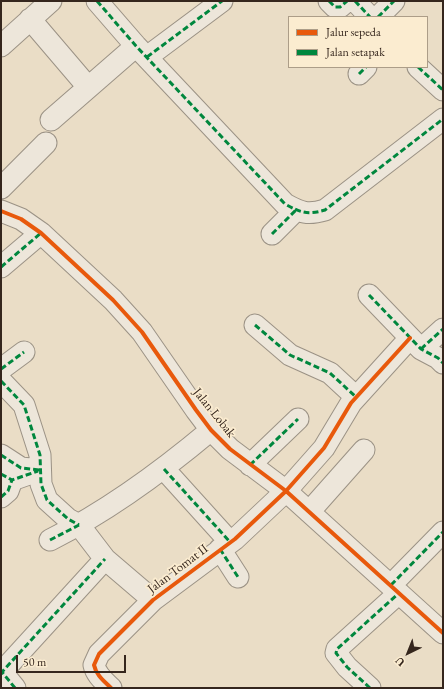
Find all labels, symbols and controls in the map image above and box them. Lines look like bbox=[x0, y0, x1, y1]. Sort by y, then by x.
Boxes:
legend bbox=[288, 16, 428, 68]
text: Jalur sepeda bbox=[326, 24, 381, 40]
text: Jalan setapak bbox=[326, 44, 385, 60]
street label: Jalan Lobak bbox=[189, 385, 239, 441]
street label: Jalan Tomat II bbox=[145, 541, 211, 597]
north arrow bbox=[388, 633, 428, 673]
scale bar bbox=[18, 647, 128, 673]
text: 50 m bbox=[23, 654, 46, 670]
text: U bbox=[392, 654, 408, 670]

